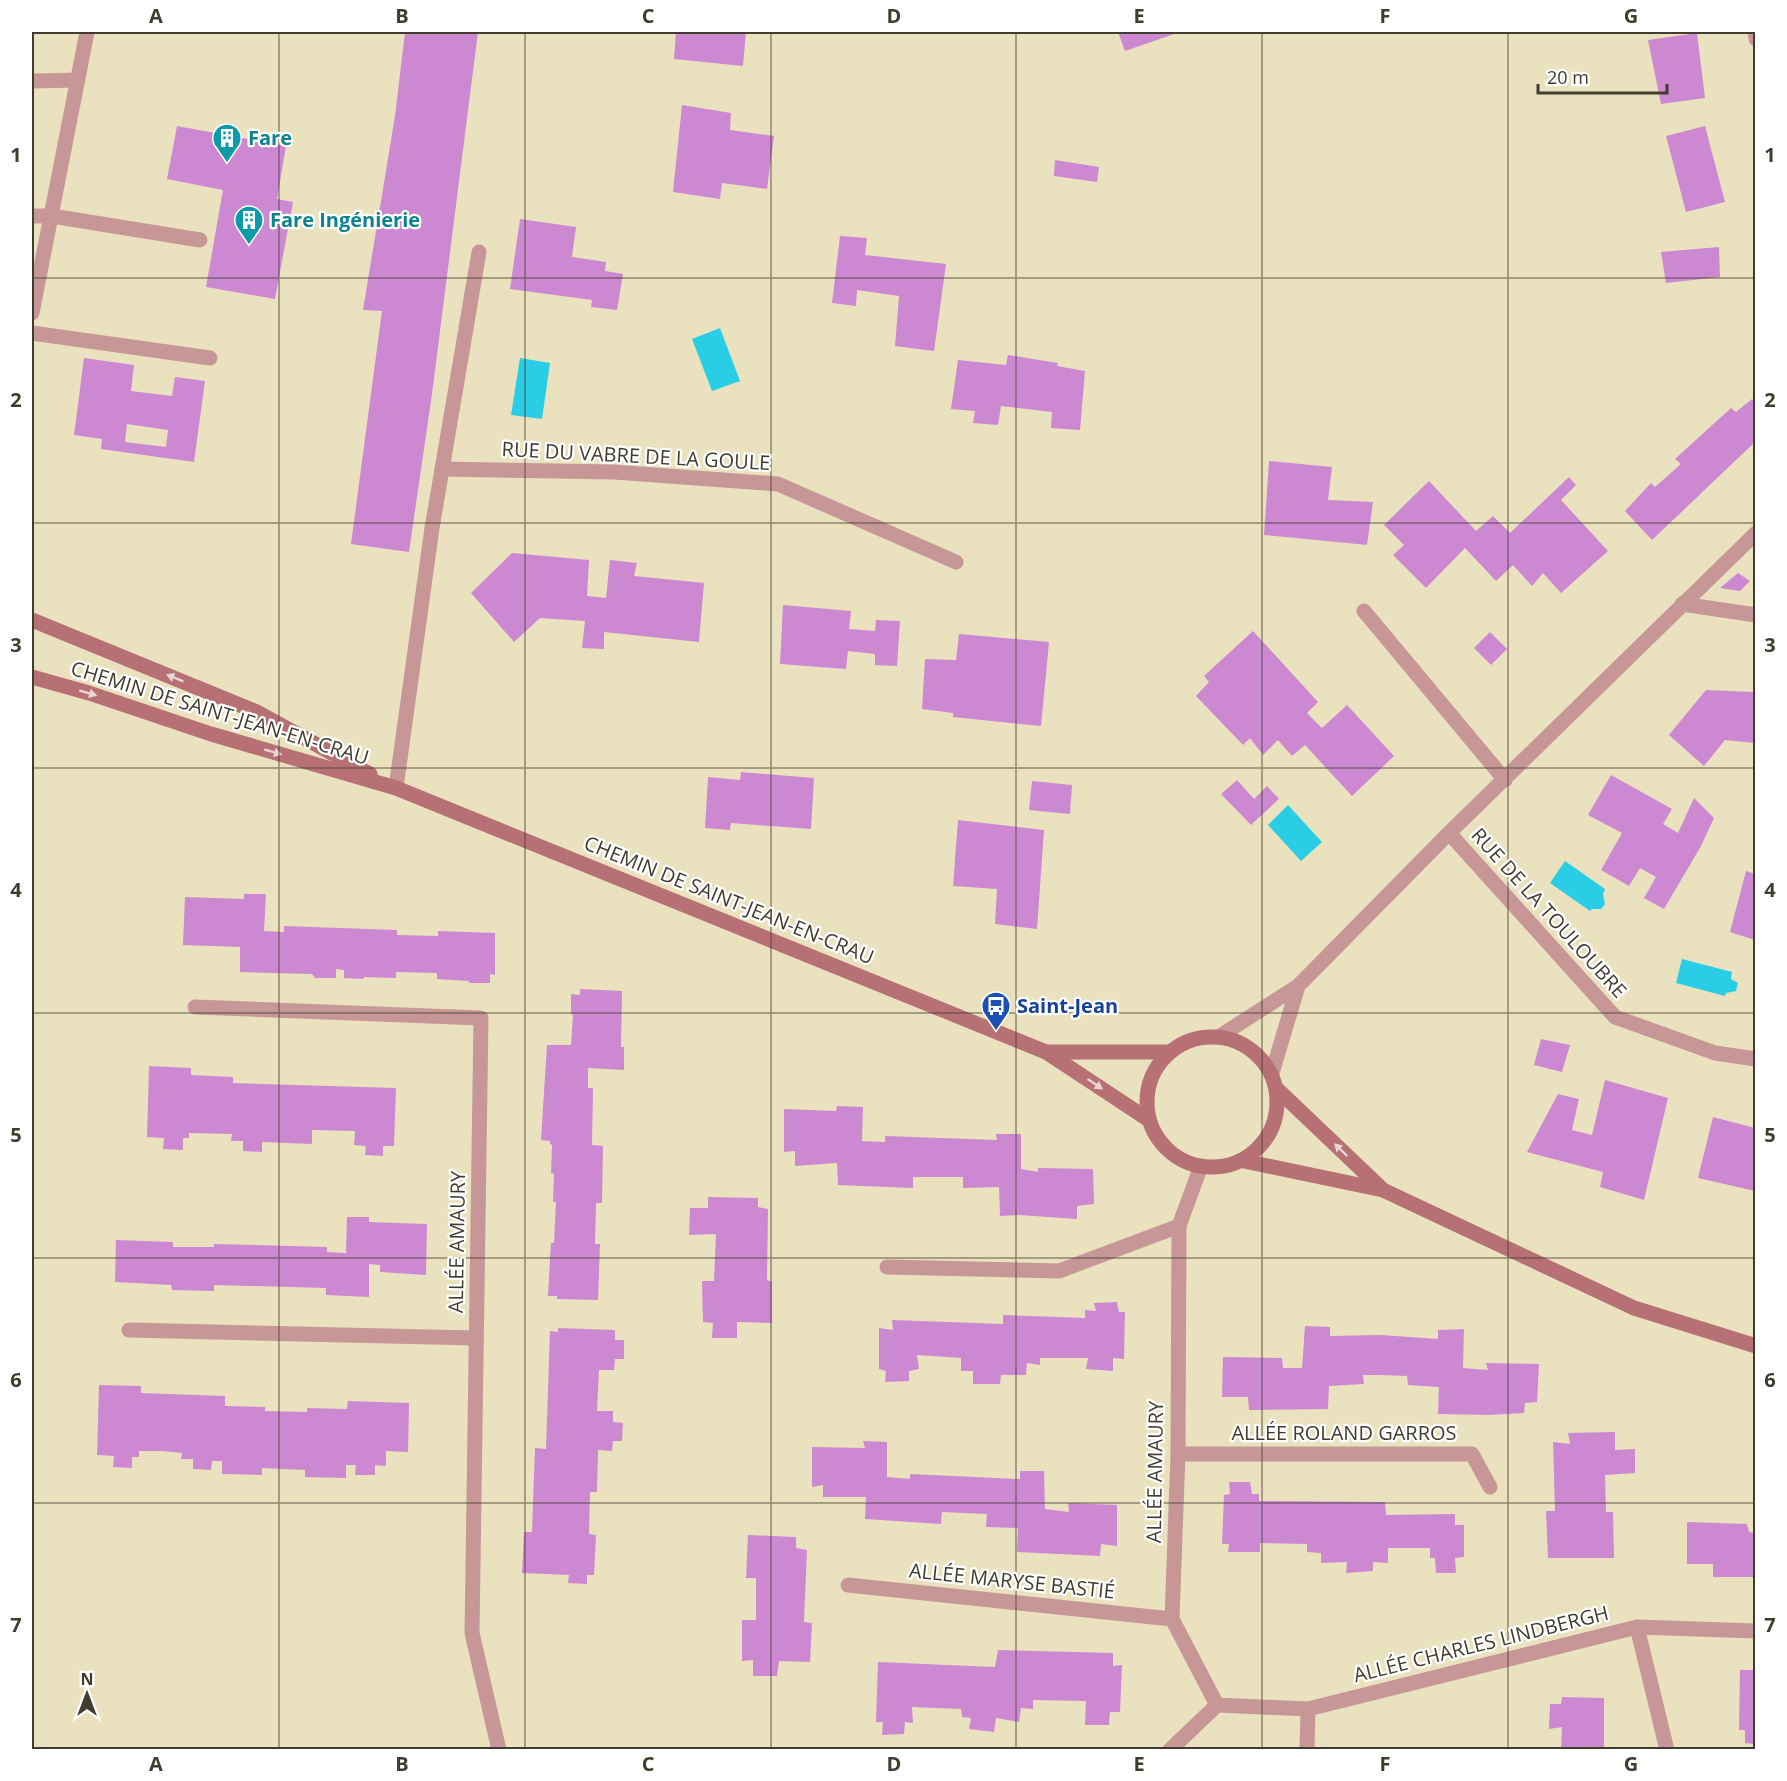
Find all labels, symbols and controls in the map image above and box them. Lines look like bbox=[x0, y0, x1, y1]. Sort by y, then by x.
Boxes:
text: A bbox=[149, 2, 163, 29]
text: B bbox=[395, 2, 409, 29]
text: C bbox=[642, 2, 655, 29]
text: D bbox=[887, 2, 901, 29]
text: E bbox=[1133, 2, 1145, 29]
text: F bbox=[1380, 2, 1390, 29]
text: G bbox=[1624, 2, 1638, 29]
scale bar bbox=[1538, 57, 1667, 95]
text: 20 m bbox=[1547, 65, 1589, 89]
building icon: Fare bbox=[211, 122, 243, 164]
place label: Fare bbox=[248, 124, 292, 151]
text: 1 bbox=[10, 141, 22, 168]
text: 1 bbox=[1764, 141, 1776, 168]
building icon: Fare Ingénierie bbox=[233, 204, 265, 246]
place label: Fare Ingénierie bbox=[270, 206, 420, 233]
text: 2 bbox=[10, 386, 22, 413]
text: 2 bbox=[1764, 386, 1776, 413]
street label: RUE DU VABRE DE LA GOULE bbox=[501, 435, 771, 476]
text: 3 bbox=[10, 631, 22, 658]
text: 3 bbox=[1764, 631, 1776, 658]
street label: CHEMIN DE SAINT-JEAN-EN-CRAU bbox=[68, 654, 372, 771]
one-way arrow bbox=[166, 673, 184, 682]
one-way arrow bbox=[79, 689, 97, 698]
one-way arrow bbox=[265, 748, 283, 757]
street label: RUE DE LA TOULOUBRE bbox=[1466, 822, 1633, 1004]
street label: CHEMIN DE SAINT-JEAN-EN-CRAU bbox=[580, 829, 878, 970]
text: 4 bbox=[10, 876, 22, 903]
text: 4 bbox=[1764, 876, 1776, 903]
bus stop icon: Saint-Jean bbox=[980, 990, 1012, 1032]
place label: Saint-Jean bbox=[1017, 992, 1118, 1019]
one-way arrow bbox=[1087, 1078, 1103, 1089]
text: 5 bbox=[10, 1121, 22, 1148]
text: 5 bbox=[1764, 1121, 1776, 1148]
one-way arrow bbox=[1333, 1143, 1348, 1157]
street label: ALLÉE AMAURY bbox=[442, 1170, 471, 1313]
text: 6 bbox=[10, 1366, 22, 1393]
text: 6 bbox=[1764, 1366, 1776, 1393]
street label: ALLÉE AMAURY bbox=[1140, 1400, 1169, 1543]
street label: ALLÉE ROLAND GARROS bbox=[1231, 1419, 1457, 1446]
street label: ALLÉE MARYSE BASTIÉ bbox=[908, 1556, 1116, 1605]
street label: ALLÉE CHARLES LINDBERGH bbox=[1350, 1599, 1611, 1688]
text: 7 bbox=[10, 1611, 22, 1638]
text: 7 bbox=[1764, 1611, 1776, 1638]
north arrow bbox=[57, 1664, 117, 1724]
text: N bbox=[80, 1668, 94, 1690]
text: A bbox=[149, 1750, 163, 1777]
text: B bbox=[395, 1750, 409, 1777]
text: C bbox=[642, 1750, 655, 1777]
text: D bbox=[887, 1750, 901, 1777]
text: E bbox=[1133, 1750, 1145, 1777]
text: F bbox=[1380, 1750, 1390, 1777]
text: G bbox=[1624, 1750, 1638, 1777]

